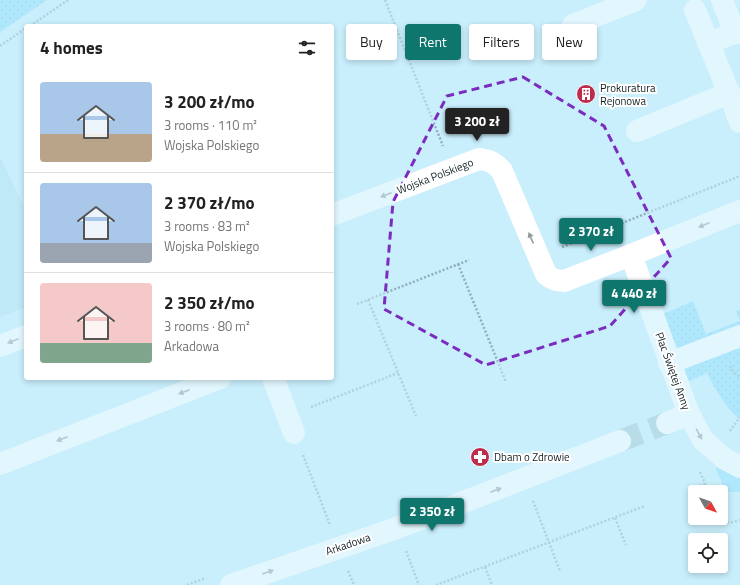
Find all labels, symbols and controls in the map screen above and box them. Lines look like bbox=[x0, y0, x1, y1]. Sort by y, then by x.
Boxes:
chip: Buy bbox=[346, 24, 397, 60]
chip: Rent bbox=[405, 24, 461, 60]
chip: Filters bbox=[469, 24, 534, 60]
chip: New bbox=[542, 24, 597, 60]
text: 4 homes bbox=[40, 35, 103, 61]
icon: filters bbox=[296, 37, 318, 59]
place label: Prokuratura Rejonowa bbox=[600, 80, 656, 109]
building icon: Prokuratura Rejonowa bbox=[575, 83, 597, 105]
text: 3 200 zł/mo bbox=[164, 89, 255, 115]
icon: home bbox=[72, 98, 120, 146]
pin: 3 200 zł bbox=[436, 108, 518, 142]
text: 3 200 zł bbox=[454, 111, 500, 131]
text: 3 rooms · 110 m² bbox=[164, 115, 257, 135]
text: Wojska Polskiego bbox=[164, 135, 259, 155]
street label: Wojska Polskiego bbox=[394, 154, 476, 198]
text: 2 370 zł/mo bbox=[164, 190, 255, 216]
one-way arrow bbox=[379, 192, 391, 198]
icon: home bbox=[72, 199, 120, 247]
text: 3 rooms · 83 m² bbox=[164, 216, 250, 236]
pin: 2 370 zł bbox=[550, 218, 632, 252]
text: 2 370 zł bbox=[568, 221, 614, 241]
one-way arrow bbox=[697, 223, 709, 229]
one-way arrow bbox=[527, 232, 534, 244]
text: Wojska Polskiego bbox=[164, 236, 259, 256]
pin: 4 440 zł bbox=[593, 280, 675, 314]
text: 4 440 zł bbox=[611, 283, 657, 303]
text: 2 350 zł/mo bbox=[164, 290, 255, 316]
icon: home bbox=[72, 299, 120, 347]
text: 3 rooms · 80 m² bbox=[164, 316, 250, 336]
street label: Plac Świętej Anny bbox=[651, 330, 695, 413]
text: Arkadowa bbox=[164, 336, 219, 356]
one-way arrow bbox=[7, 338, 19, 344]
one-way arrow bbox=[177, 390, 189, 396]
one-way arrow bbox=[696, 428, 703, 440]
one-way arrow bbox=[56, 437, 68, 443]
pharmacy icon: Dbam o Zdrowie bbox=[469, 446, 491, 468]
place label: Dbam o Zdrowie bbox=[494, 449, 570, 465]
north arrow bbox=[688, 485, 728, 525]
map controls bbox=[688, 485, 728, 573]
one-way arrow bbox=[490, 486, 502, 492]
pin: 2 350 zł bbox=[391, 498, 473, 532]
text: 2 350 zł bbox=[409, 501, 455, 521]
street label: Arkadowa bbox=[323, 529, 373, 559]
button: locate bbox=[688, 533, 728, 573]
one-way arrow bbox=[263, 569, 275, 575]

